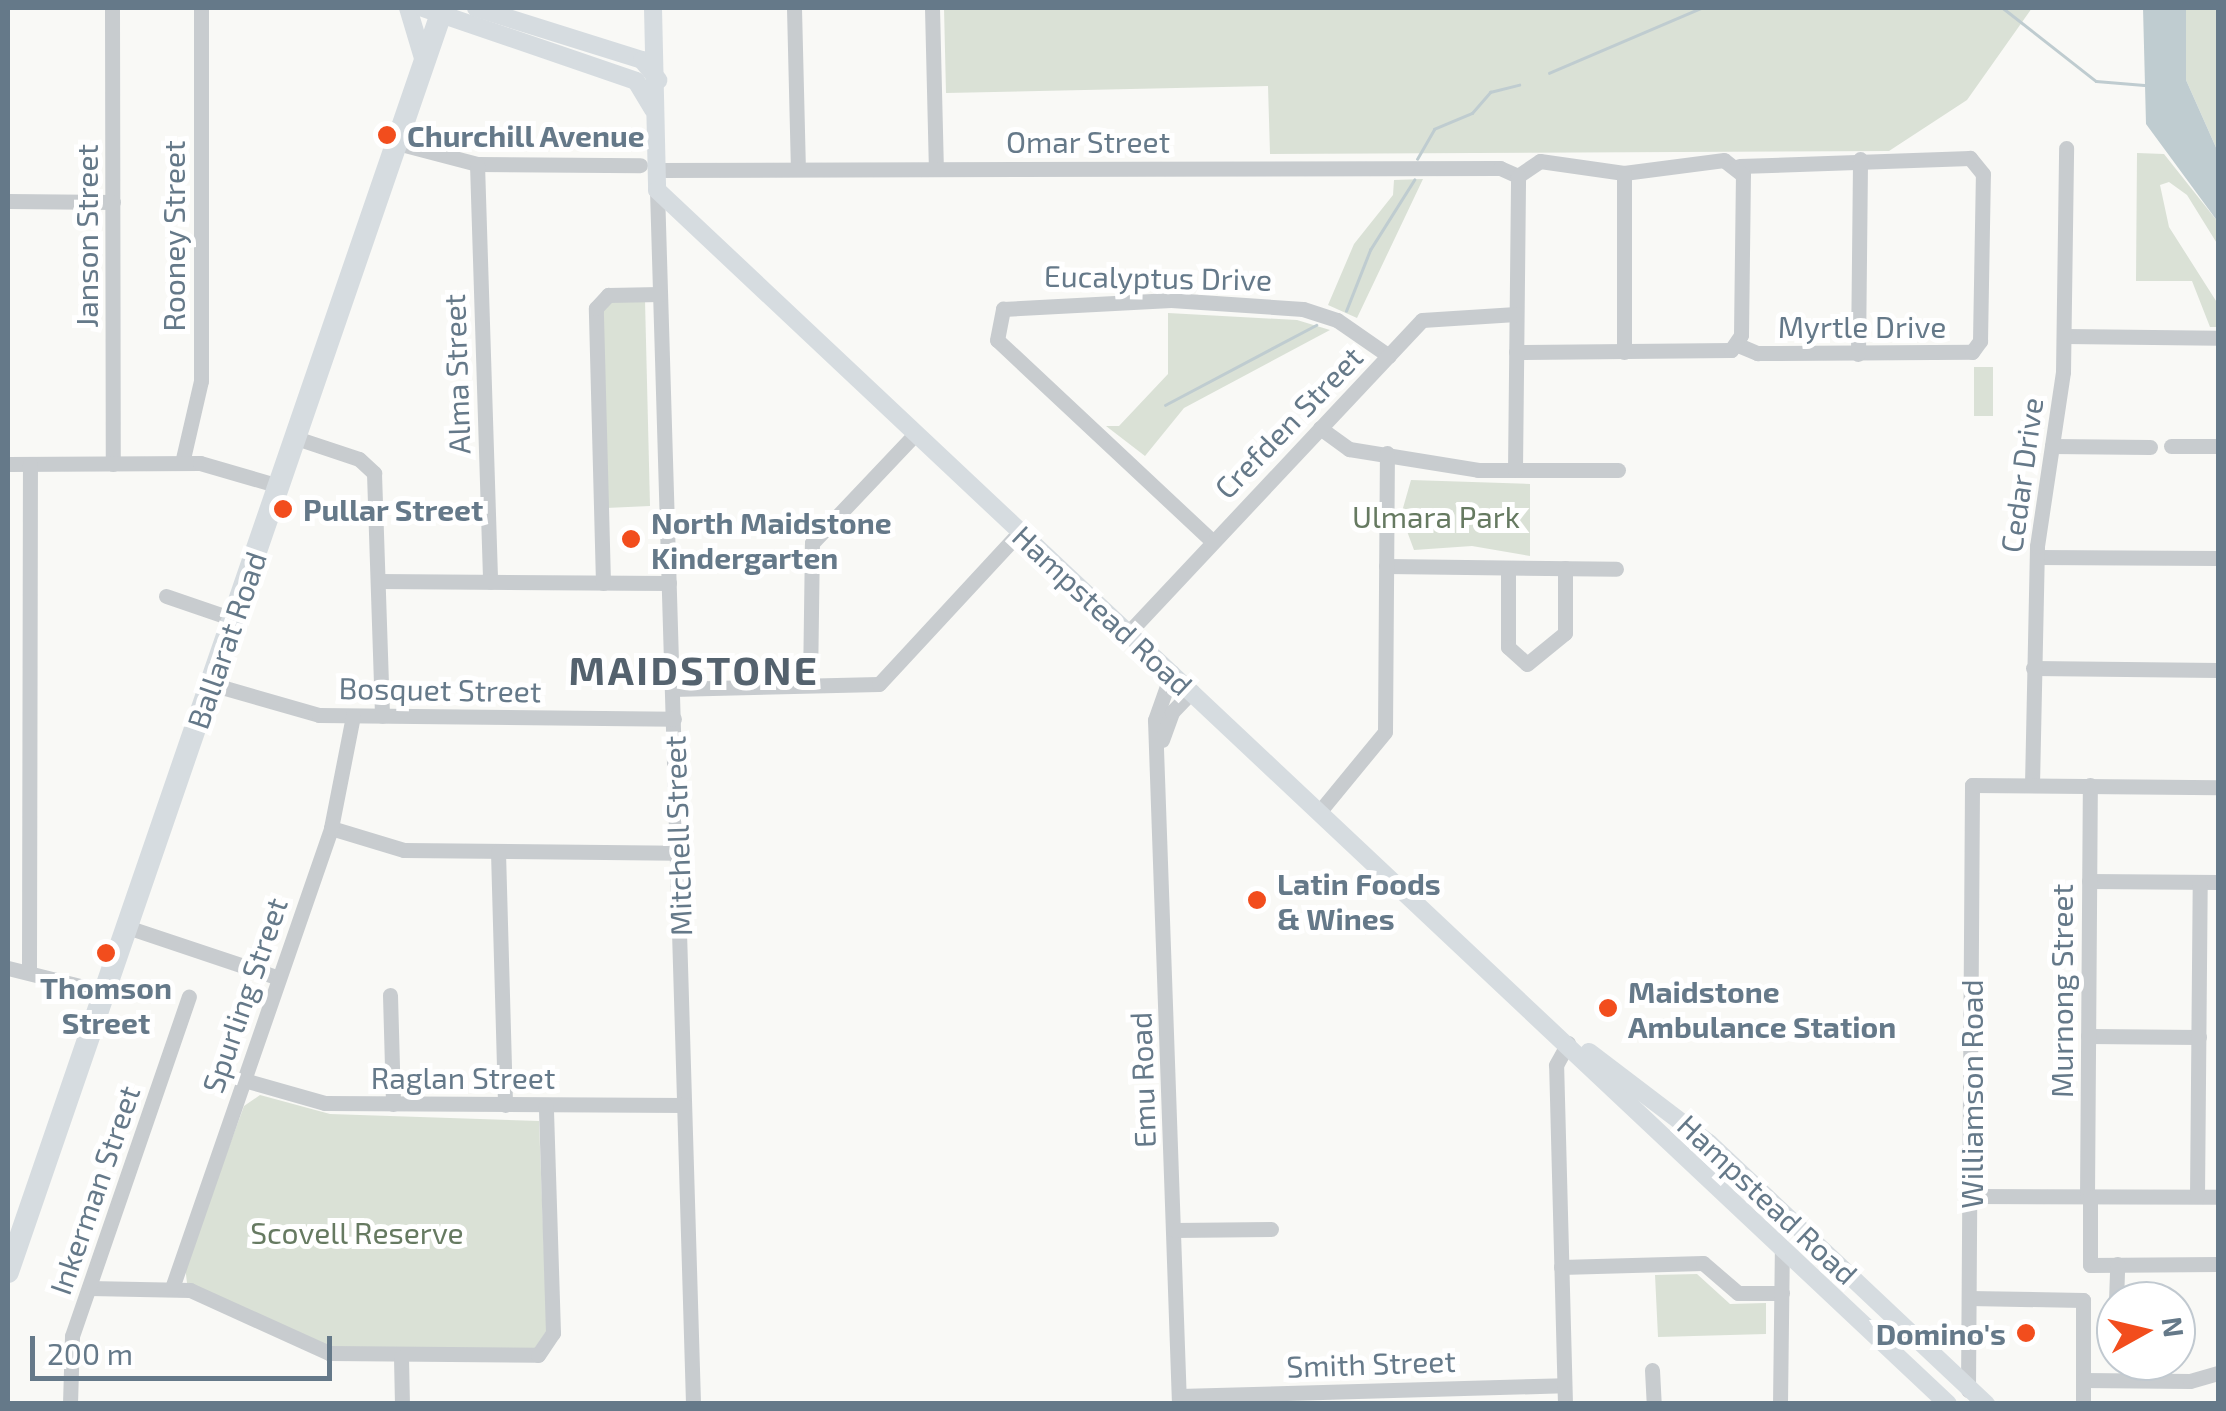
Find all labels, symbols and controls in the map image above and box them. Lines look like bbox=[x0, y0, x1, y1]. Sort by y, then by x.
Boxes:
place label: Churchill Avenue bbox=[407, 117, 646, 153]
street label: Omar Street bbox=[1006, 123, 1170, 159]
marker: Churchill Avenue bbox=[376, 124, 398, 146]
street label: Rooney Street bbox=[155, 140, 191, 332]
street label: Janson Street bbox=[68, 144, 104, 328]
street label: Eucalyptus Drive bbox=[1044, 257, 1272, 297]
street label: Alma Street bbox=[435, 293, 477, 455]
street label: Myrtle Drive bbox=[1778, 308, 1946, 344]
street label: Crefden Street bbox=[1207, 339, 1369, 505]
street label: Cedar Drive bbox=[1992, 395, 2050, 555]
place label: Pullar Street bbox=[303, 491, 484, 527]
marker: Pullar Street bbox=[272, 498, 294, 520]
park label: Ulmara Park bbox=[1352, 498, 1520, 534]
place label: North Maidstone Kindergarten bbox=[651, 504, 892, 574]
street label: Hampstead Road bbox=[1006, 518, 1200, 702]
marker: North Maidstone Kindergarten bbox=[620, 528, 642, 550]
street label: Ballarat Road bbox=[179, 547, 273, 733]
district label: MAIDSTONE bbox=[569, 645, 819, 693]
street label: Bosquet Street bbox=[338, 669, 542, 709]
street label: Mitchell Street bbox=[655, 735, 699, 937]
place label: Latin Foods & Wines bbox=[1277, 865, 1441, 936]
street label: Murnong Street bbox=[2043, 884, 2079, 1098]
marker: Latin Foods & Wines bbox=[1246, 889, 1268, 911]
street label: Spurling Street bbox=[194, 893, 294, 1097]
marker: Thomson Street bbox=[95, 942, 117, 964]
place label: Thomson Street bbox=[40, 969, 172, 1040]
place label: Maidstone Ambulance Station bbox=[1628, 973, 1896, 1044]
street label: Williamson Road bbox=[1953, 979, 1989, 1209]
marker: Maidstone Ambulance Station bbox=[1597, 997, 1619, 1019]
street label: Emu Road bbox=[1122, 1011, 1162, 1149]
street label: Raglan Street bbox=[371, 1059, 555, 1095]
street label: Inkerman Street bbox=[41, 1081, 147, 1299]
street label: Hampstead Road bbox=[1671, 1107, 1865, 1291]
park label: Scovell Reserve bbox=[250, 1214, 464, 1250]
north arrow bbox=[2096, 1281, 2196, 1381]
place label: Domino's bbox=[1876, 1315, 2006, 1351]
text: N bbox=[2155, 1315, 2192, 1339]
scale bar bbox=[35, 1316, 338, 1378]
marker: Domino's bbox=[2015, 1322, 2037, 1344]
text: 200 m bbox=[47, 1335, 133, 1371]
street label: Smith Street bbox=[1286, 1342, 1456, 1384]

